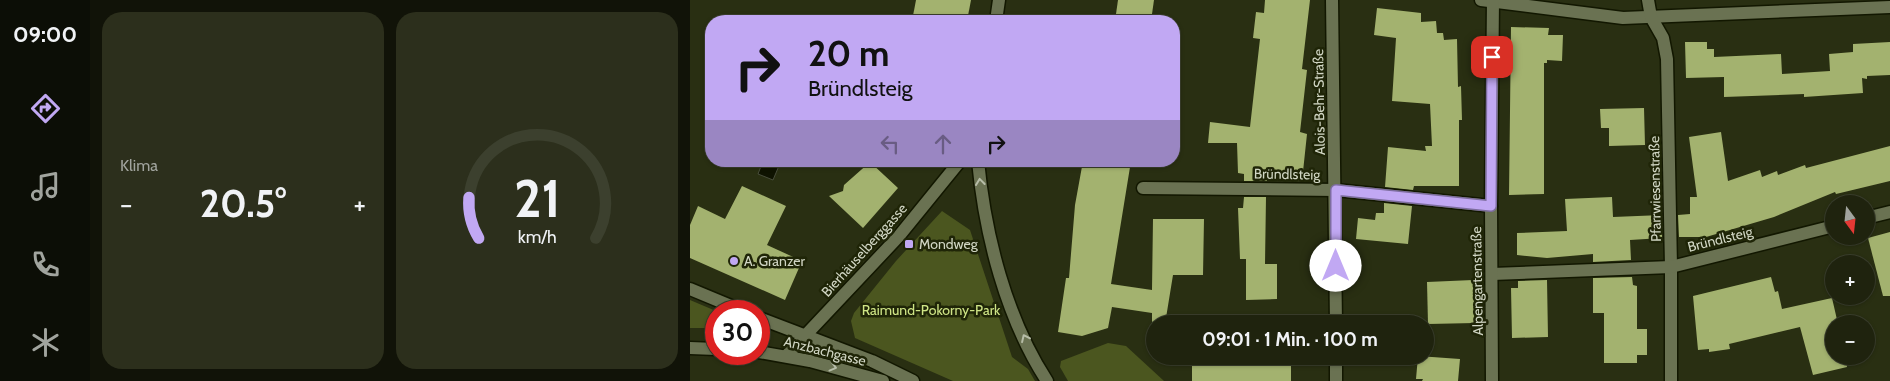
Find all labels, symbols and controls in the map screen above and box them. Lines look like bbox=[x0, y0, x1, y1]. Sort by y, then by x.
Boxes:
text: 09:00 bbox=[13, 21, 77, 48]
text: 20 m bbox=[808, 32, 890, 75]
icon: right bbox=[725, 35, 790, 100]
pin bbox=[1471, 36, 1513, 78]
icon: arrive bbox=[1478, 43, 1506, 71]
street label: Alois-Behr-Straße bbox=[1309, 49, 1329, 155]
text: Bründlsteig bbox=[808, 75, 913, 102]
icon: directions bbox=[28, 91, 63, 126]
icon: left bbox=[876, 130, 904, 158]
icon: ahead bbox=[929, 130, 957, 158]
icon: right bbox=[982, 130, 1010, 158]
street label: Pfarrwiesenstraße bbox=[1645, 136, 1665, 242]
text: Klima bbox=[120, 156, 158, 175]
street label: Bründlsteig bbox=[1254, 164, 1321, 184]
text: 21 bbox=[514, 167, 560, 230]
icon: music bbox=[28, 169, 63, 204]
one-way arrow bbox=[975, 178, 986, 186]
text: 20.5° bbox=[200, 180, 286, 227]
text: − bbox=[120, 187, 132, 221]
text: + bbox=[354, 187, 366, 221]
north arrow bbox=[1825, 195, 1875, 245]
map controls bbox=[1825, 195, 1875, 365]
street label: Bierhäuselberggasse bbox=[817, 200, 911, 300]
street label: Bründlsteig bbox=[1686, 222, 1755, 256]
text: km/h bbox=[517, 226, 557, 247]
street label: Alpengartenstraße bbox=[1467, 226, 1487, 336]
place label: Mondweg bbox=[919, 235, 979, 253]
marker: Mondweg bbox=[903, 238, 915, 250]
position arrow bbox=[1309, 239, 1361, 291]
icon: phone bbox=[28, 247, 63, 282]
place label: A. Granzer bbox=[744, 252, 805, 270]
marker: A. Granzer bbox=[728, 255, 740, 267]
button: + bbox=[1825, 255, 1875, 305]
speed limit sign: 30 bbox=[705, 300, 770, 365]
park label: Raimund-Pokorny-Park bbox=[862, 301, 1001, 319]
button: − bbox=[1825, 315, 1875, 365]
icon: climate bbox=[28, 325, 63, 360]
text: 09:01 · 1 Min. · 100 m bbox=[1202, 328, 1378, 351]
street label: Anzbachgasse bbox=[782, 332, 868, 370]
one-way arrow bbox=[1020, 334, 1031, 343]
one-way arrow bbox=[829, 362, 837, 372]

